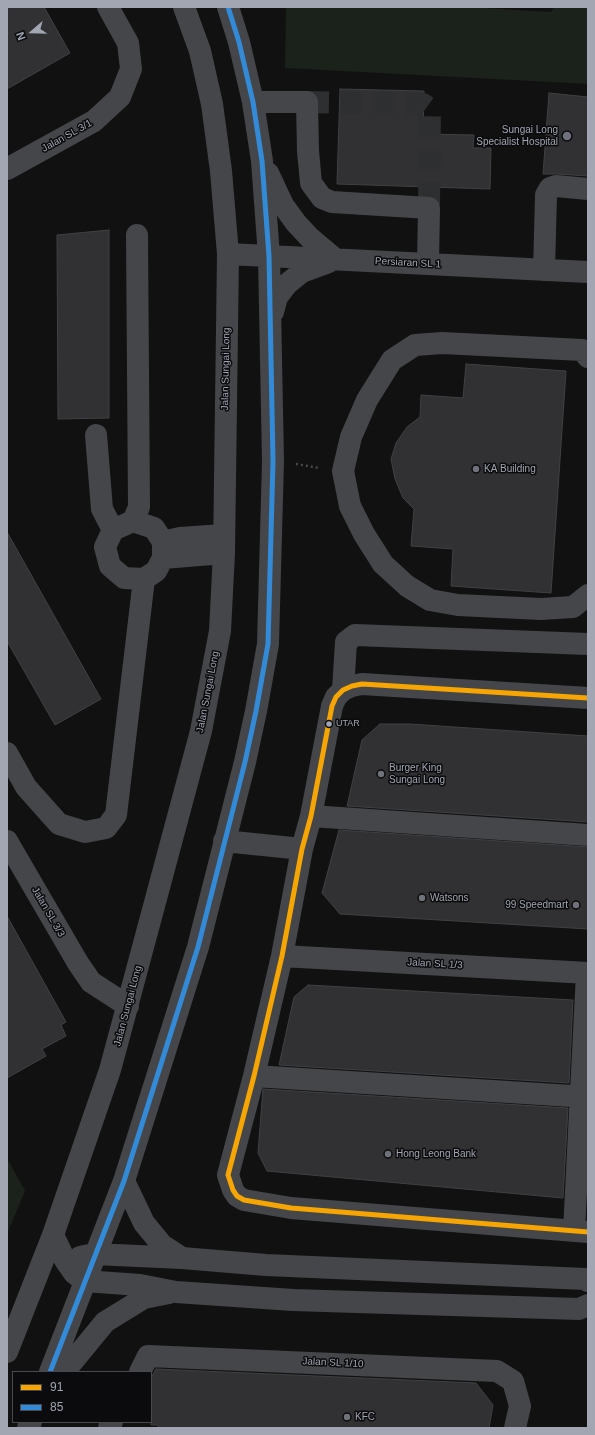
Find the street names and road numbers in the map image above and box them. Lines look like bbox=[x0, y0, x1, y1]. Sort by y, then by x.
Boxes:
street label: Jalan SL 3/1 bbox=[40, 117, 94, 155]
street label: Persiaran SL 1 bbox=[375, 255, 441, 271]
street label: Jalan Sungai Long bbox=[219, 327, 233, 411]
street label: Jalan Sungai Long bbox=[194, 650, 222, 734]
street label: Jalan SL 3/3 bbox=[29, 885, 67, 939]
street label: Jalan SL 1/3 bbox=[407, 957, 463, 971]
street label: Jalan Sungai Long bbox=[111, 964, 145, 1048]
street label: Jalan SL 1/10 bbox=[302, 1355, 364, 1371]

